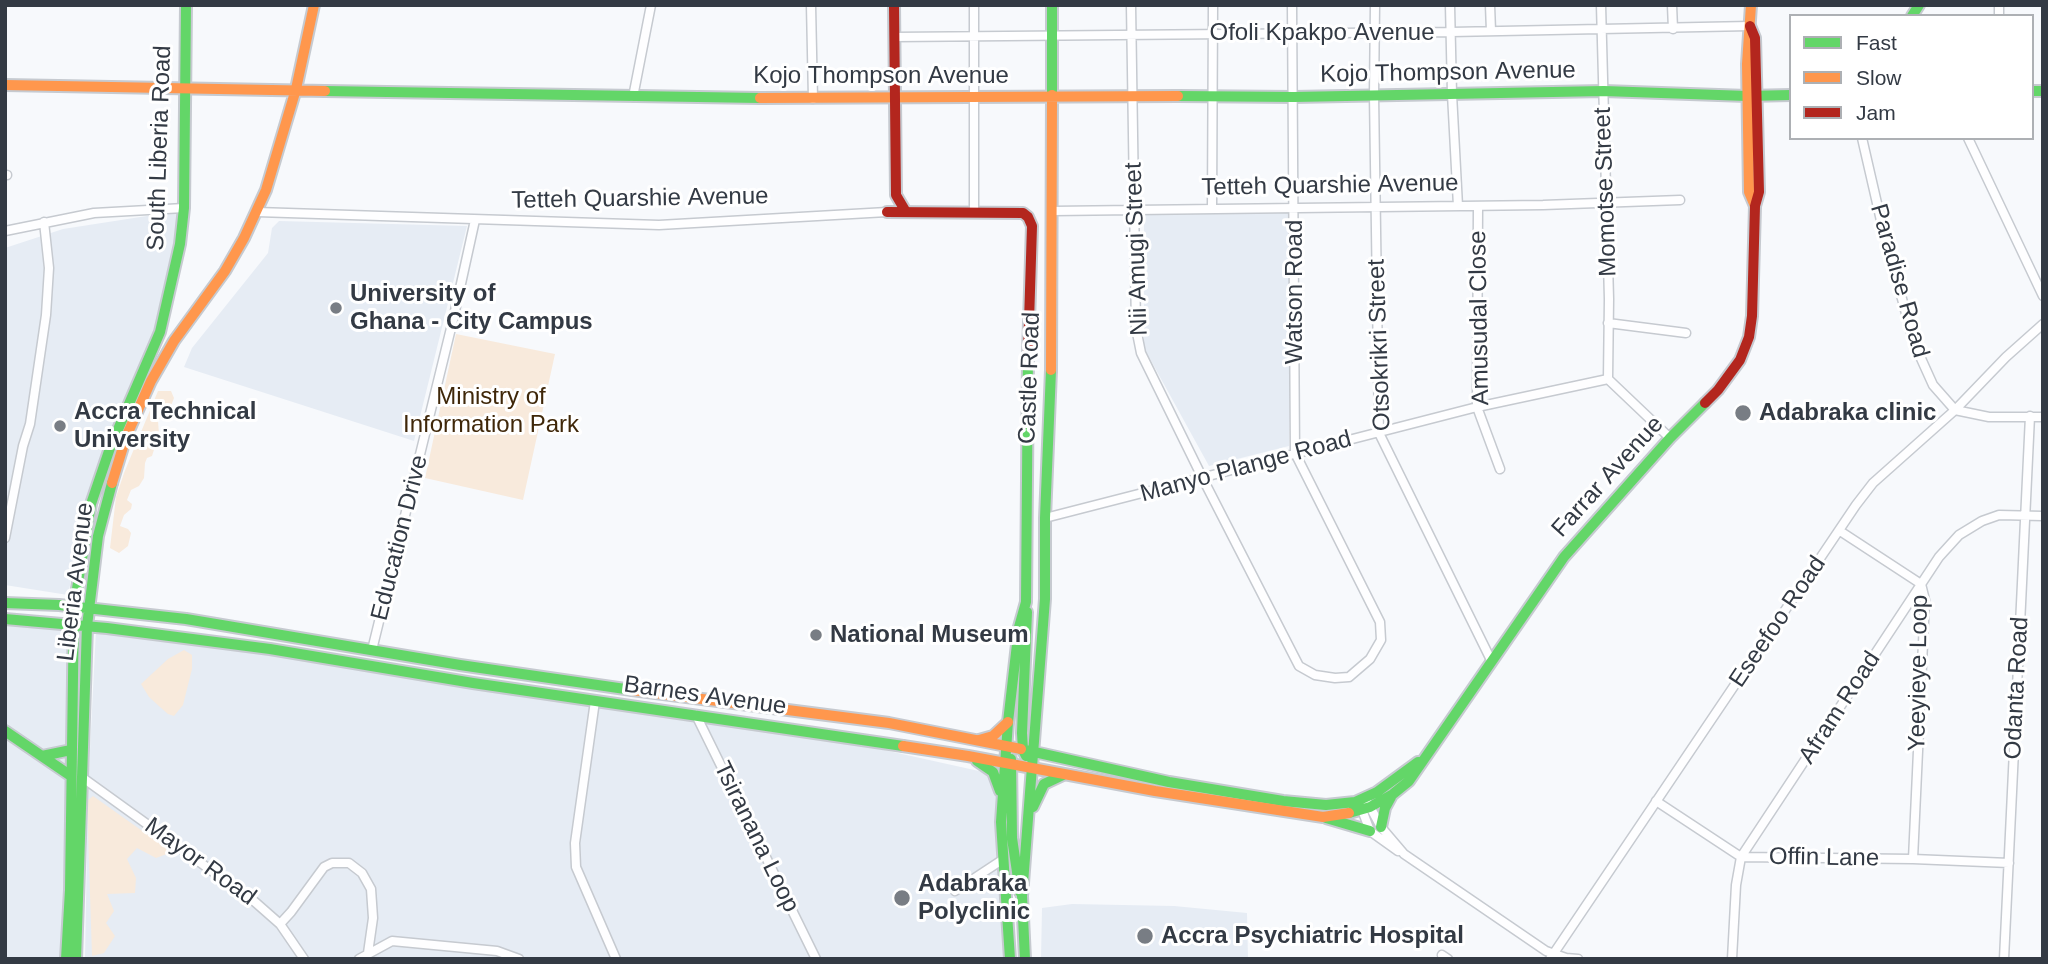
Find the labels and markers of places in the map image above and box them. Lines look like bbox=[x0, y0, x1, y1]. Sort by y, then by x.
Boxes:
place label: University of Ghana - City Campus bbox=[350, 280, 593, 336]
marker: University of Ghana - City Campus bbox=[328, 300, 344, 316]
place label: Accra Technical University bbox=[74, 398, 256, 454]
place label: Adabraka clinic bbox=[1759, 399, 1936, 427]
marker: Adabraka clinic bbox=[1733, 403, 1753, 423]
marker: Accra Technical University bbox=[52, 418, 68, 434]
place label: National Museum bbox=[830, 621, 1029, 649]
marker: National Museum bbox=[808, 627, 824, 643]
place label: Adabraka Polyclinic bbox=[918, 870, 1030, 926]
marker: Adabraka Polyclinic bbox=[892, 888, 912, 908]
place label: Accra Psychiatric Hospital bbox=[1161, 922, 1464, 950]
marker: Accra Psychiatric Hospital bbox=[1135, 926, 1155, 946]

